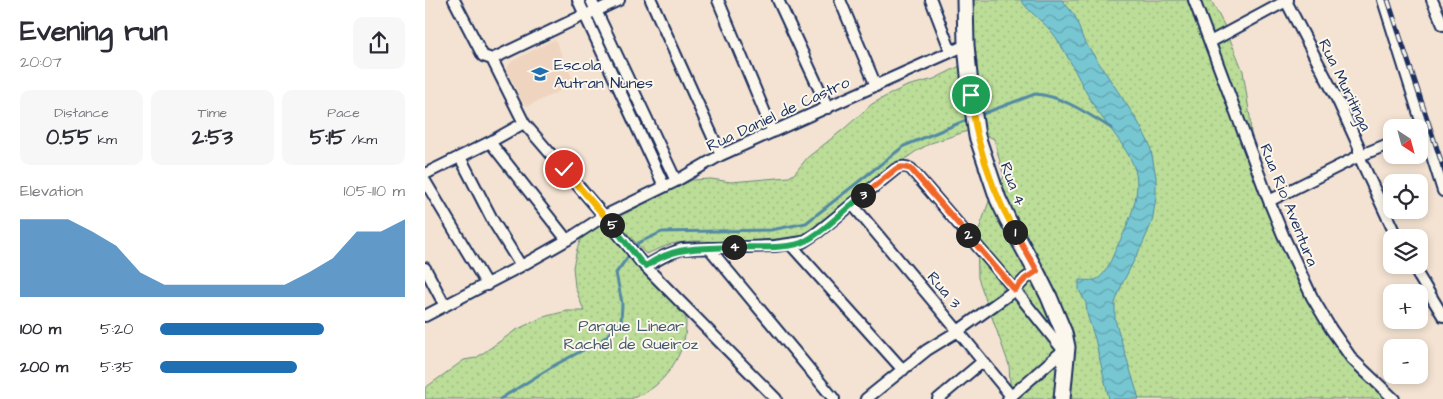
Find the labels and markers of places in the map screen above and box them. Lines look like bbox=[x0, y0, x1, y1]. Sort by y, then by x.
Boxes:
place label: Escola Autran Nunes bbox=[554, 54, 653, 94]
school or university icon: Escola Autran Nunes bbox=[530, 64, 550, 84]
pin bbox=[950, 74, 992, 116]
pin bbox=[543, 148, 585, 190]
pin: 3 bbox=[851, 182, 875, 208]
pin: 5 bbox=[599, 212, 625, 238]
pin: 1 bbox=[1003, 220, 1027, 244]
pin: 2 bbox=[955, 222, 981, 248]
pin: 4 bbox=[721, 234, 747, 260]

